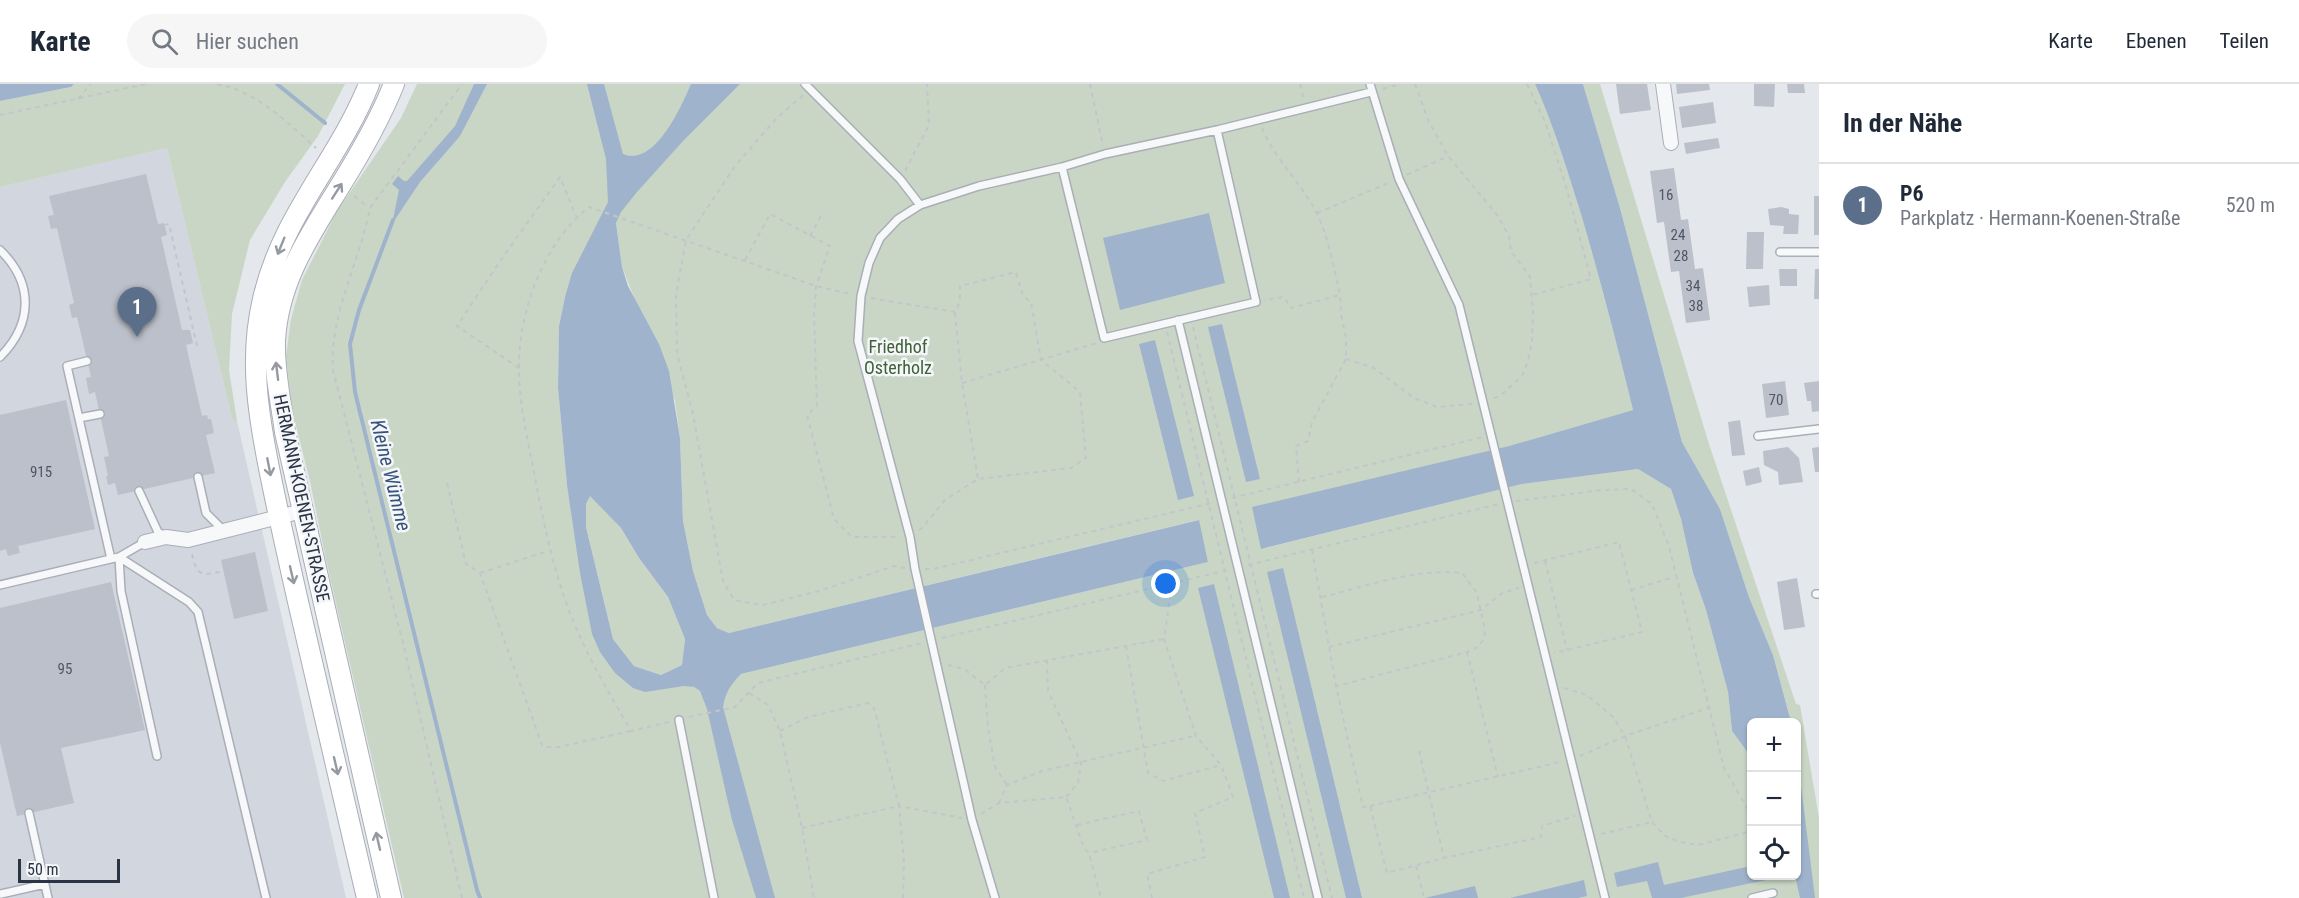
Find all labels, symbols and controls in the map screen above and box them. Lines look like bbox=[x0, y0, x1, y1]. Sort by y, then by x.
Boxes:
search box bbox=[127, 14, 547, 68]
text: Karte bbox=[30, 25, 91, 58]
icon: search bbox=[148, 25, 181, 58]
text: Hier suchen bbox=[196, 29, 299, 54]
text: Karte bbox=[2048, 29, 2093, 53]
text: Ebenen bbox=[2126, 29, 2187, 53]
text: Teilen bbox=[2220, 29, 2269, 53]
text: In der Nähe bbox=[1843, 108, 1962, 138]
text: P6 bbox=[1900, 181, 1924, 206]
one-way arrow bbox=[331, 183, 343, 199]
house number: 16 bbox=[1659, 186, 1673, 204]
text: 1 bbox=[1857, 193, 1868, 217]
text: 520 m bbox=[2226, 193, 2275, 217]
text: Parkplatz · Hermann-Koenen-Straße bbox=[1900, 206, 2180, 230]
house number: 24 bbox=[1671, 226, 1685, 244]
one-way arrow bbox=[275, 236, 286, 254]
house number: 28 bbox=[1674, 247, 1688, 265]
house number: 34 bbox=[1686, 277, 1700, 295]
pin: 1 bbox=[118, 288, 156, 337]
house number: 38 bbox=[1689, 297, 1703, 315]
park label: Friedhof Osterholz bbox=[864, 336, 932, 378]
one-way arrow bbox=[271, 362, 282, 382]
house number: 70 bbox=[1769, 391, 1783, 409]
street label: HERMANN-KOENEN-STRASSE bbox=[270, 392, 334, 604]
water label: Kleine Wümme bbox=[366, 417, 416, 533]
one-way arrow bbox=[264, 457, 275, 476]
house number: 915 bbox=[30, 463, 52, 481]
one-way arrow bbox=[287, 566, 299, 585]
your location bbox=[1151, 569, 1180, 598]
house number: 95 bbox=[58, 660, 72, 678]
map controls bbox=[1747, 718, 1801, 880]
button: + bbox=[1747, 718, 1801, 772]
one-way arrow bbox=[331, 755, 342, 775]
button: − bbox=[1747, 772, 1801, 826]
button: locate bbox=[1747, 826, 1801, 880]
one-way arrow bbox=[371, 832, 383, 851]
scale bar bbox=[18, 856, 120, 884]
text: 50 m bbox=[27, 860, 59, 879]

